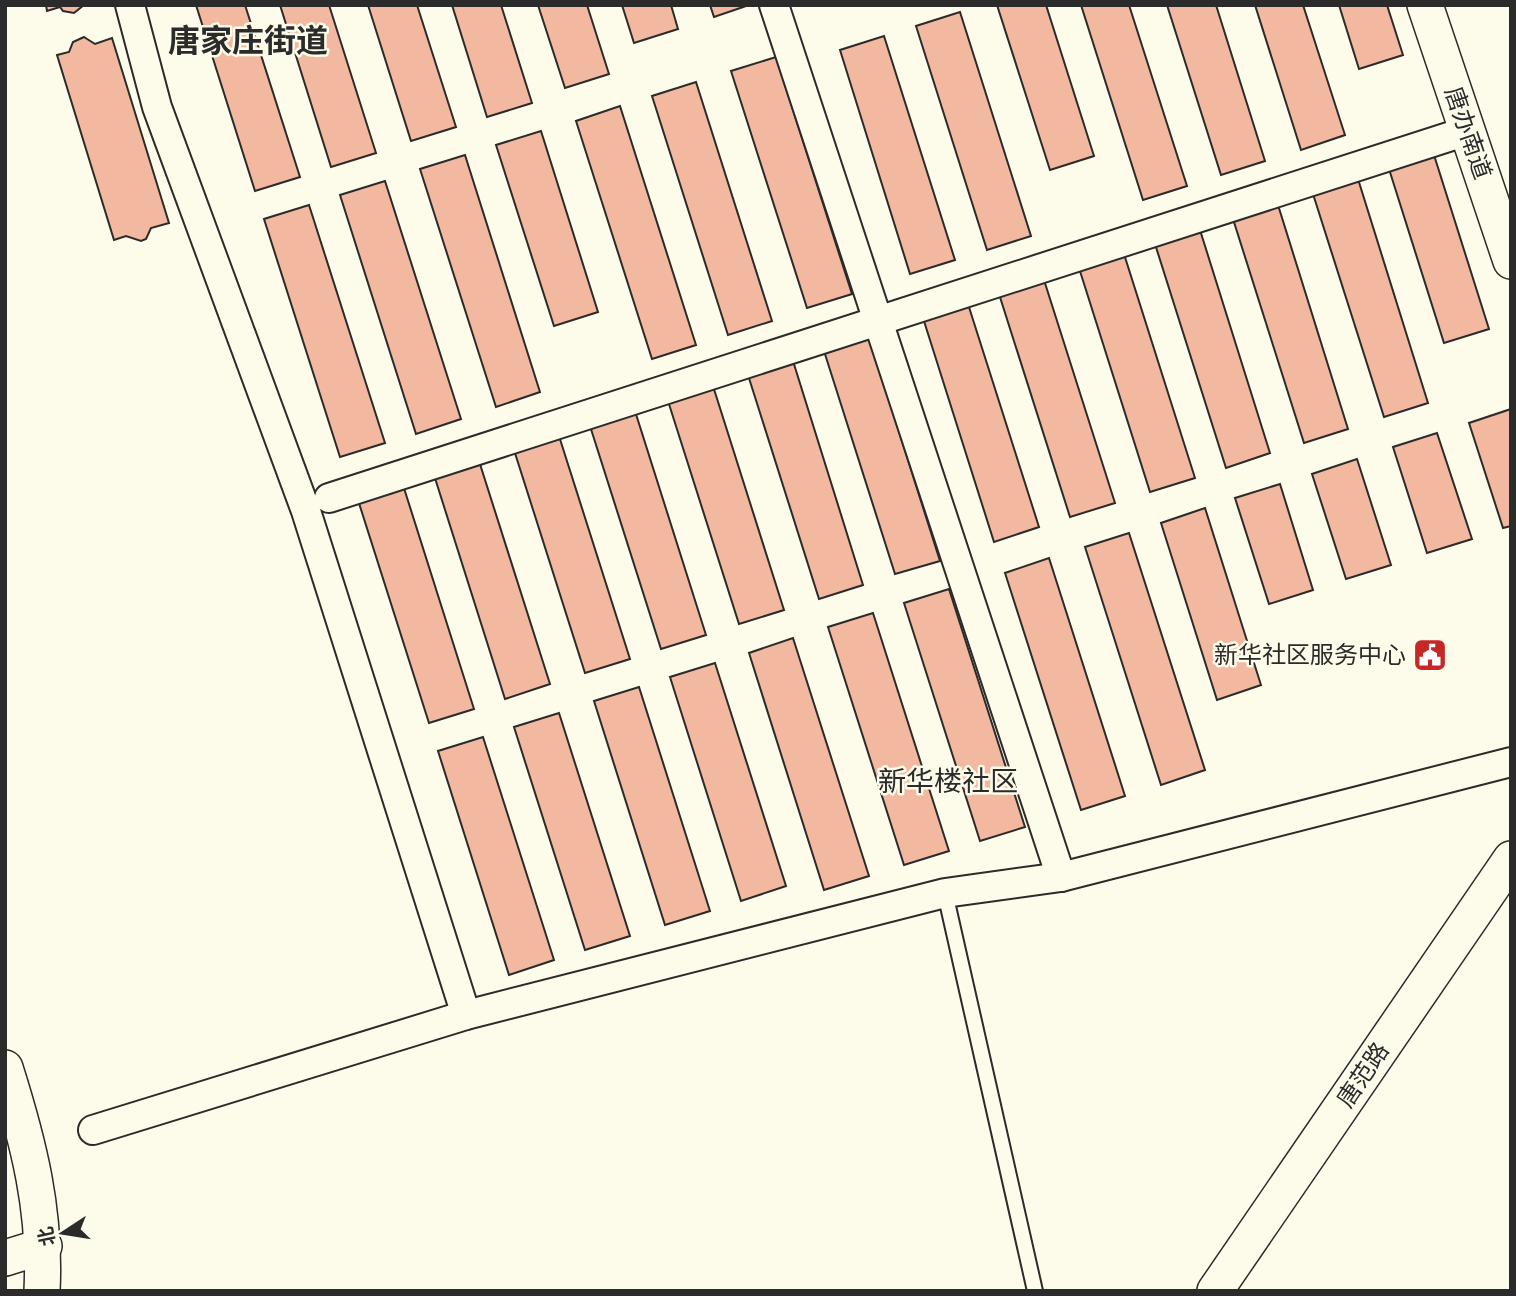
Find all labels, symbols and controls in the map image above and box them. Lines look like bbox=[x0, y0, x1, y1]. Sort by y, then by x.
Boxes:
district label: 唐家庄街道 bbox=[168, 22, 328, 58]
street label: 唐办南道 bbox=[1440, 83, 1497, 183]
public building icon: 新华社区服务中心 bbox=[1411, 636, 1449, 674]
place label: 新华社区服务中心 bbox=[1214, 641, 1406, 668]
district label: 新华楼社区 bbox=[878, 765, 1018, 796]
street label: 唐范路 bbox=[1331, 1037, 1394, 1112]
north arrow bbox=[28, 1198, 98, 1268]
text: 北 bbox=[34, 1225, 59, 1248]

